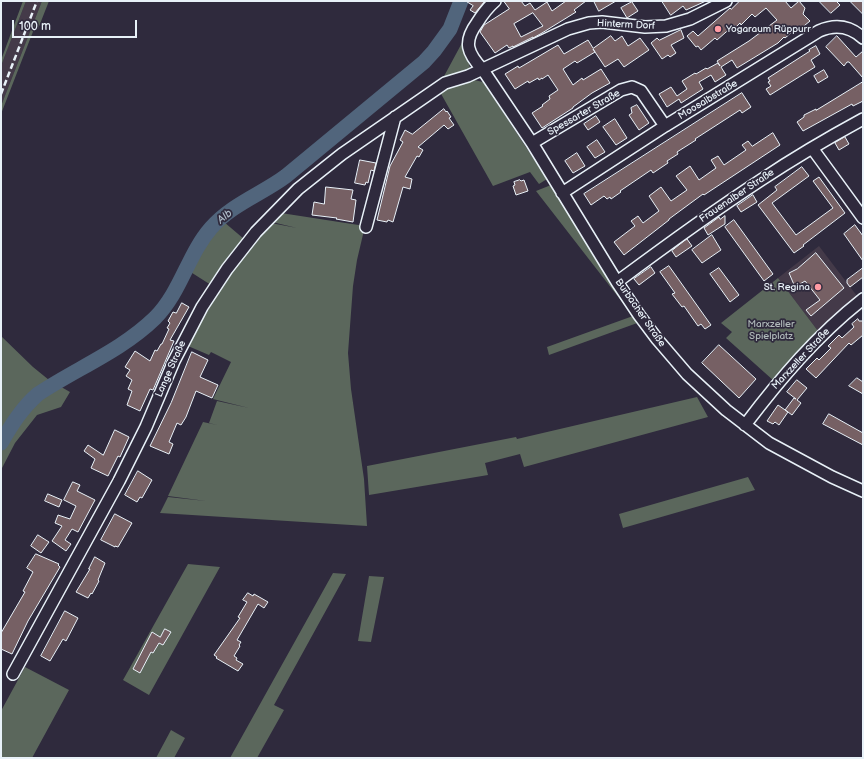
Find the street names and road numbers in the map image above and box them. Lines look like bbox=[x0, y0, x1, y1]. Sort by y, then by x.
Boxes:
street label: Hinterm Dorf bbox=[597, 17, 655, 33]
street label: Moosalbstraße bbox=[676, 78, 740, 122]
street label: Spessarter Straße bbox=[546, 87, 622, 139]
street label: Frauenalber Straße bbox=[697, 167, 777, 225]
street label: Burbacher Straße bbox=[612, 277, 668, 349]
street label: Marxzeller Straße bbox=[770, 326, 832, 392]
street label: Lange Straße bbox=[153, 339, 189, 399]

